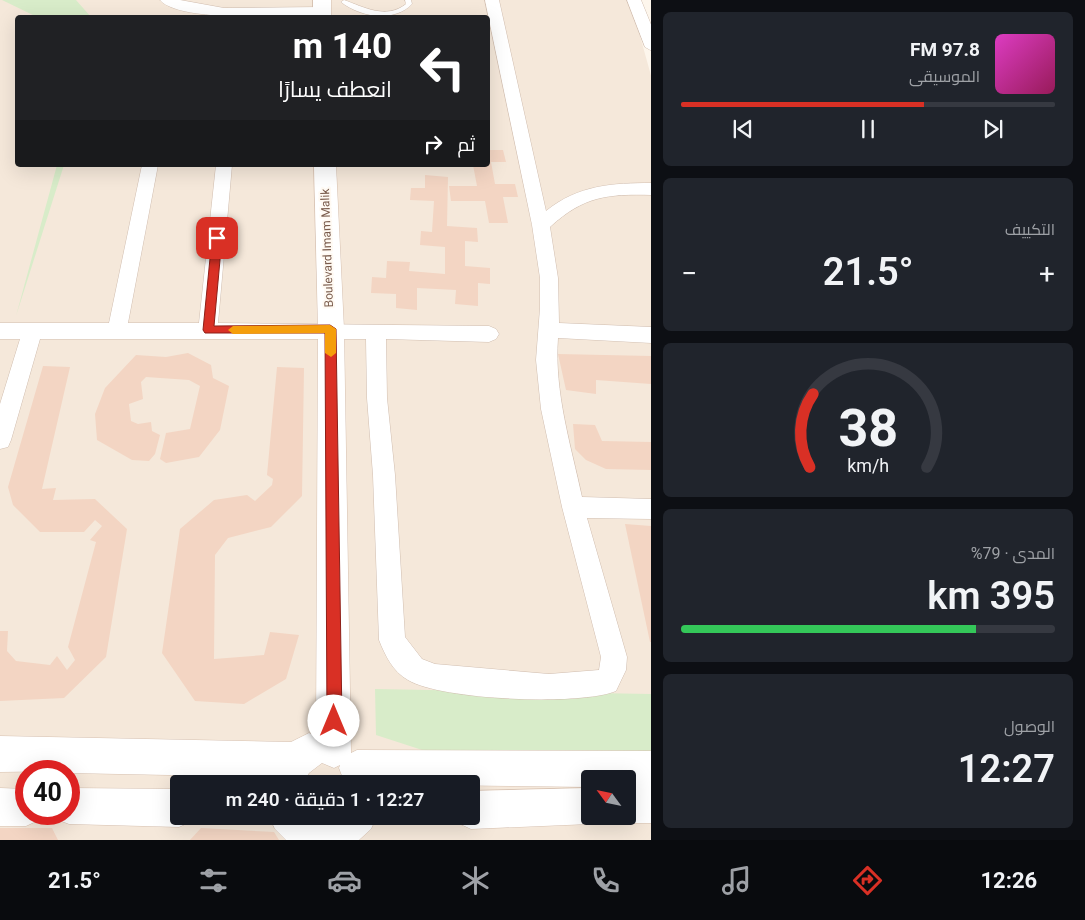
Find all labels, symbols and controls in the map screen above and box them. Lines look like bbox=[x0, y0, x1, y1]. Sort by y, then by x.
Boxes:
text: 140 m bbox=[293, 26, 392, 67]
icon: left bbox=[410, 35, 475, 100]
text: 97.8 FM bbox=[910, 38, 980, 61]
text: الموسيقى bbox=[909, 67, 980, 86]
text: انعطف يسارًا bbox=[278, 77, 392, 102]
icon: previous bbox=[729, 115, 757, 143]
icon: pause bbox=[854, 115, 882, 143]
icon: next bbox=[979, 115, 1007, 143]
icon: right bbox=[419, 130, 447, 158]
text: ثم bbox=[457, 133, 475, 156]
street label: Boulevard Imam Malik bbox=[318, 187, 336, 308]
pin bbox=[196, 217, 238, 259]
text: التكييف bbox=[1005, 220, 1055, 239]
icon: arrive bbox=[203, 224, 231, 252]
text: 21.5° bbox=[823, 250, 913, 294]
text: − bbox=[681, 257, 697, 290]
text: + bbox=[1039, 257, 1055, 290]
text: 38 bbox=[838, 398, 898, 459]
text: km/h bbox=[847, 455, 889, 476]
text: المدى · 79% bbox=[971, 544, 1055, 563]
text: 395 km bbox=[927, 574, 1055, 618]
position arrow bbox=[307, 694, 359, 746]
text: الوصول bbox=[1004, 717, 1055, 736]
text: 12:27 bbox=[958, 747, 1055, 791]
speed limit sign: 40 bbox=[15, 760, 80, 825]
north arrow bbox=[581, 770, 636, 825]
map controls bbox=[581, 770, 636, 825]
text: 12:27 · 1 دقيقة · 240 m bbox=[226, 788, 424, 811]
icon: filters bbox=[196, 863, 231, 898]
icon: car bbox=[327, 863, 362, 898]
icon: climate bbox=[458, 863, 493, 898]
icon: phone bbox=[588, 863, 623, 898]
icon: music bbox=[719, 863, 754, 898]
icon: directions bbox=[850, 863, 885, 898]
text: 21.5° bbox=[48, 868, 101, 893]
text: 12:26 bbox=[980, 868, 1037, 893]

